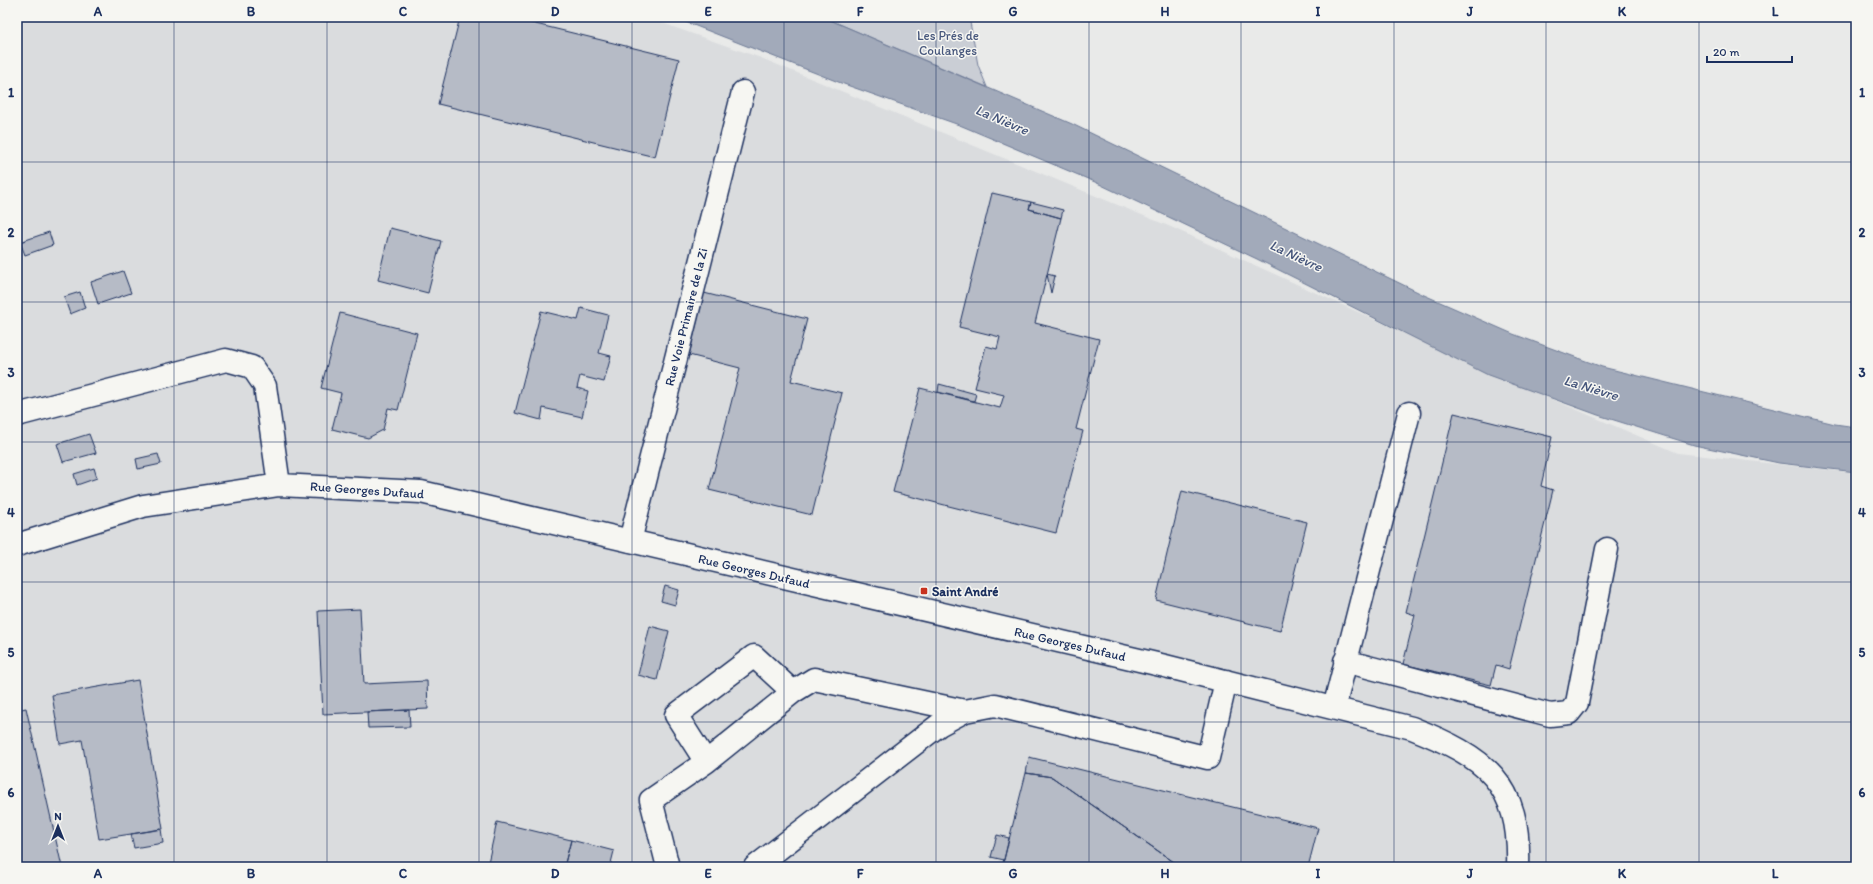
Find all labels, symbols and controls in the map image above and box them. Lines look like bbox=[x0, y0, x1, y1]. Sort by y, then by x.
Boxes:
text: A bbox=[93, 4, 103, 19]
text: B bbox=[247, 4, 256, 19]
text: C bbox=[399, 4, 408, 19]
text: D bbox=[551, 4, 560, 19]
text: E bbox=[704, 4, 712, 19]
text: F bbox=[857, 4, 864, 19]
text: G bbox=[1009, 4, 1018, 19]
text: H bbox=[1161, 4, 1170, 19]
text: I bbox=[1316, 4, 1321, 19]
text: J bbox=[1466, 4, 1474, 19]
text: K bbox=[1618, 4, 1627, 19]
text: L bbox=[1772, 4, 1779, 19]
park label: Les Prés de Coulanges bbox=[917, 28, 979, 58]
scale bar bbox=[1707, 38, 1792, 64]
text: 20 m bbox=[1713, 45, 1740, 59]
text: 1 bbox=[8, 85, 14, 100]
text: 1 bbox=[1859, 85, 1865, 100]
water label: La Nièvre bbox=[973, 101, 1032, 139]
text: 2 bbox=[8, 225, 15, 240]
text: 2 bbox=[1859, 225, 1866, 240]
water label: La Nièvre bbox=[1267, 237, 1326, 276]
street label: Rue Voie Primaire de la Zi bbox=[662, 246, 710, 388]
text: 3 bbox=[7, 365, 15, 380]
text: 3 bbox=[1858, 365, 1866, 380]
water label: La Nièvre bbox=[1562, 372, 1621, 405]
street label: Rue Georges Dufaud bbox=[310, 479, 424, 501]
text: 4 bbox=[7, 505, 15, 520]
text: 4 bbox=[1858, 505, 1866, 520]
street label: Rue Georges Dufaud bbox=[697, 551, 811, 591]
place label: Saint André bbox=[932, 584, 999, 599]
marker: Saint André bbox=[919, 586, 929, 596]
street label: Rue Georges Dufaud bbox=[1013, 624, 1127, 664]
text: 5 bbox=[8, 645, 15, 660]
text: 5 bbox=[1859, 645, 1866, 660]
text: 6 bbox=[8, 785, 15, 800]
text: 6 bbox=[1859, 785, 1866, 800]
north arrow bbox=[38, 806, 78, 846]
text: N bbox=[54, 810, 62, 823]
text: A bbox=[93, 866, 103, 881]
text: B bbox=[247, 866, 256, 881]
text: C bbox=[399, 866, 408, 881]
text: D bbox=[551, 866, 560, 881]
text: E bbox=[704, 866, 712, 881]
text: F bbox=[857, 866, 864, 881]
text: G bbox=[1009, 866, 1018, 881]
text: H bbox=[1161, 866, 1170, 881]
text: I bbox=[1316, 866, 1321, 881]
text: J bbox=[1466, 866, 1474, 881]
text: K bbox=[1618, 866, 1627, 881]
text: L bbox=[1772, 866, 1779, 881]

